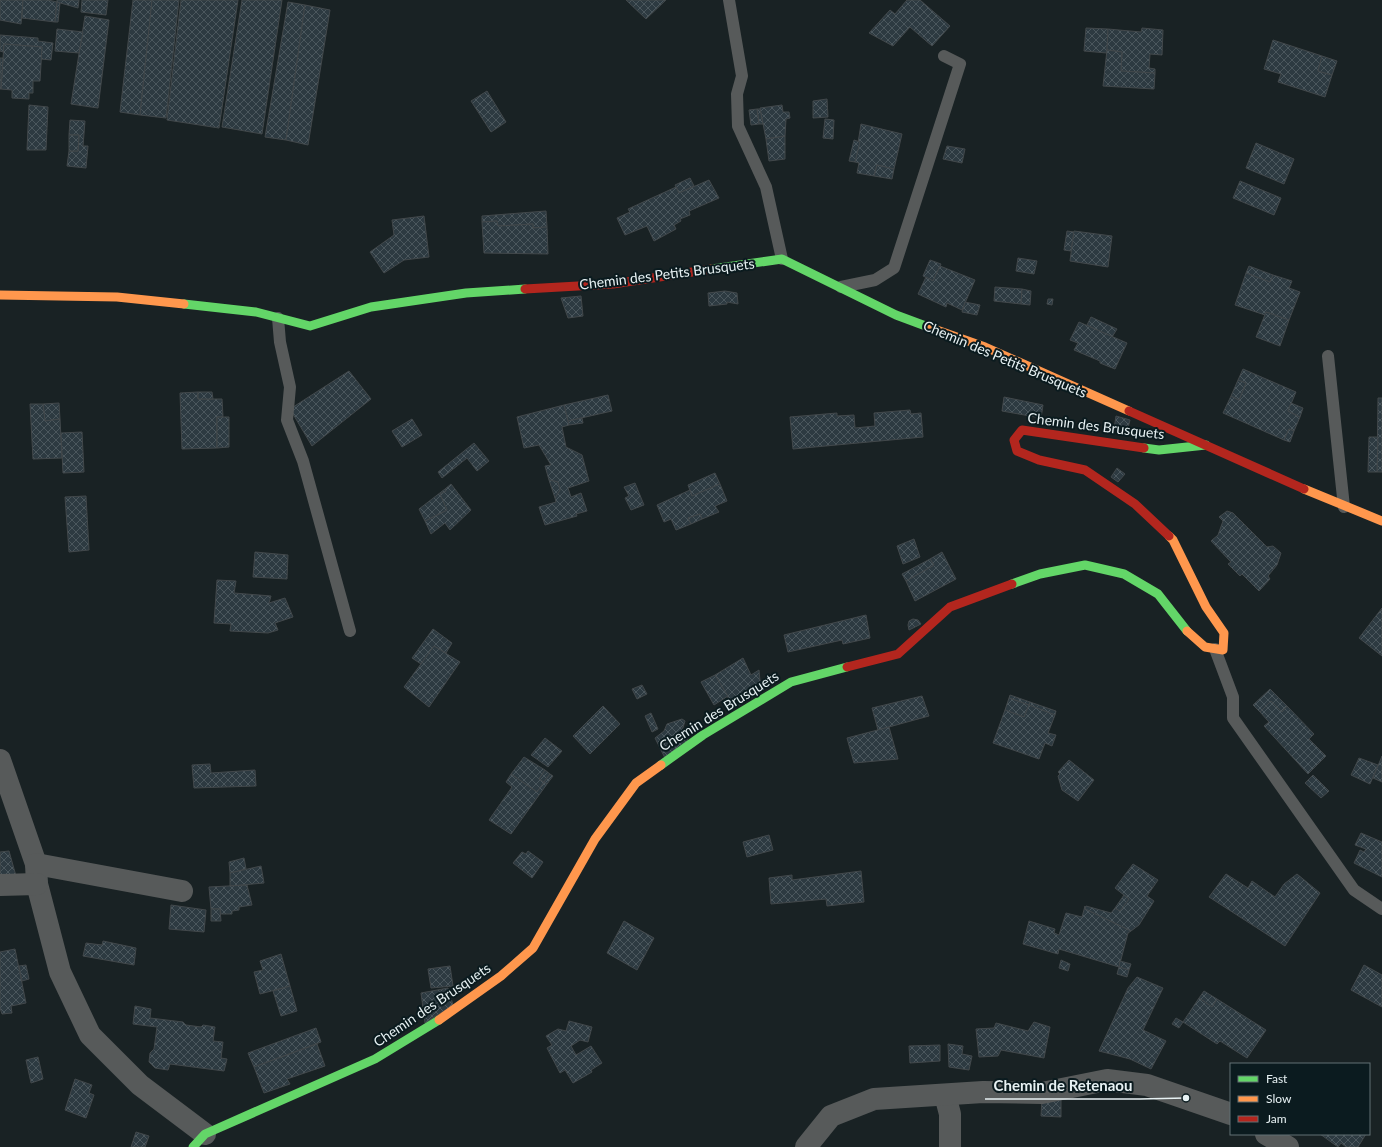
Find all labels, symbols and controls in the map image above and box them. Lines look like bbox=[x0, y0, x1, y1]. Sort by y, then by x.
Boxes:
street label: Chemin des Petits Brusquets bbox=[578, 254, 755, 293]
street label: Chemin des Petits Brusquets bbox=[921, 316, 1090, 401]
street label: Chemin des Brusquets bbox=[1027, 409, 1165, 442]
street label: Chemin des Brusquets bbox=[656, 667, 782, 754]
street label: Chemin des Brusquets bbox=[370, 959, 494, 1050]
legend bbox=[1230, 1063, 1370, 1135]
text: Fast bbox=[1266, 1071, 1288, 1086]
callout: Chemin de Retenaou bbox=[985, 1072, 1140, 1099]
text: Chemin de Retenaou bbox=[994, 1076, 1132, 1094]
text: Slow bbox=[1266, 1091, 1292, 1106]
text: Jam bbox=[1266, 1111, 1287, 1126]

